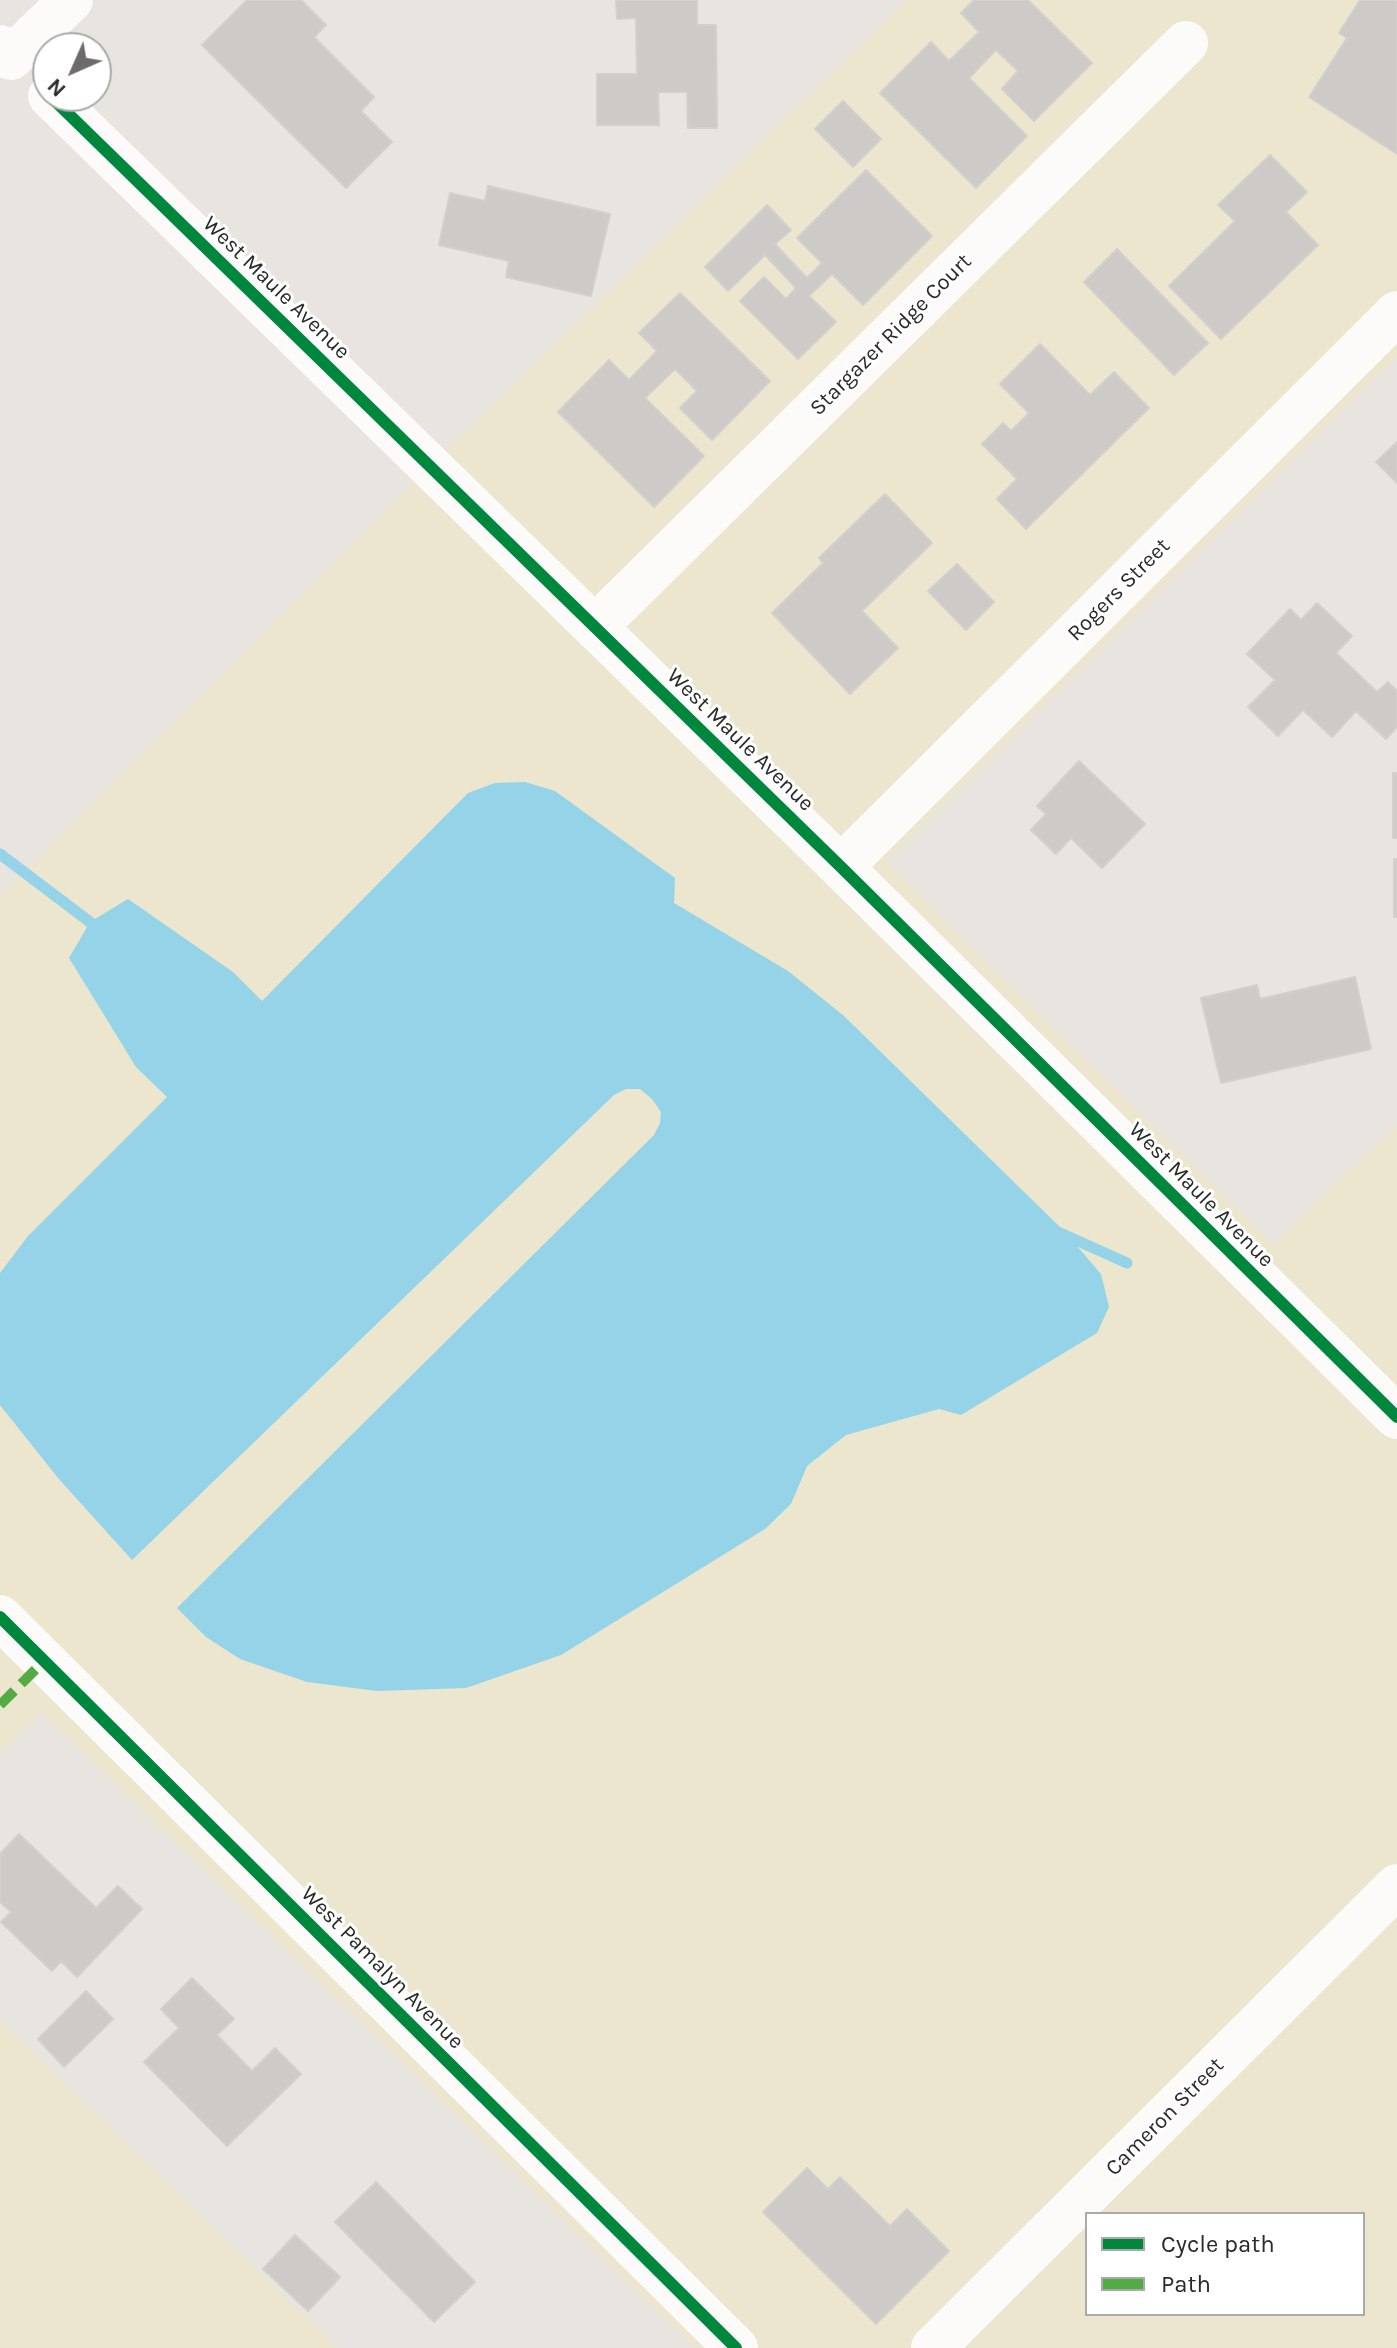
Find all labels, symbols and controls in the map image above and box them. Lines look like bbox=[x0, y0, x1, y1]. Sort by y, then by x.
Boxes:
north arrow bbox=[32, 32, 112, 112]
text: N bbox=[42, 73, 71, 102]
street label: West Maule Avenue bbox=[197, 211, 355, 365]
street label: Stargazer Ridge Court bbox=[805, 249, 977, 421]
street label: Rogers Street bbox=[1062, 533, 1176, 647]
street label: West Maule Avenue bbox=[661, 663, 819, 817]
street label: West Maule Avenue bbox=[1123, 1117, 1279, 1273]
street label: West Pamalyn Avenue bbox=[295, 1881, 469, 2055]
street label: Cameron Street bbox=[1100, 2052, 1230, 2182]
legend bbox=[1085, 2212, 1365, 2316]
text: Cycle path bbox=[1161, 2230, 1275, 2258]
text: Path bbox=[1161, 2270, 1211, 2298]

